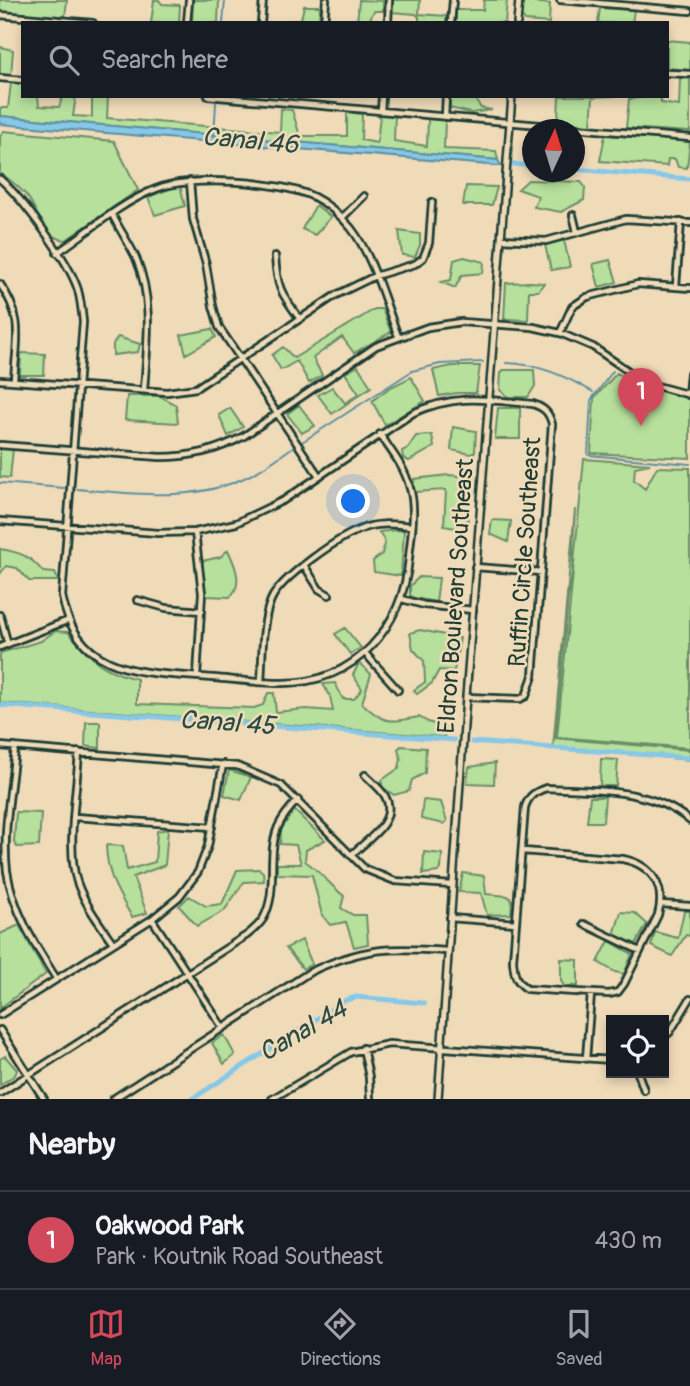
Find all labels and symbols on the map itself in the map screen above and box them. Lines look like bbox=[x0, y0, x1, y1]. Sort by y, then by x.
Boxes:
north arrow bbox=[522, 119, 585, 182]
water label: Canal 46 bbox=[201, 121, 301, 161]
pin: 1 bbox=[618, 368, 664, 426]
street label: Ruffin Circle Southeast bbox=[502, 436, 548, 668]
street label: Eldron Boulevard Southeast bbox=[432, 457, 480, 735]
your location bbox=[336, 484, 370, 518]
water label: Canal 45 bbox=[178, 704, 278, 742]
water label: Canal 44 bbox=[253, 992, 354, 1069]

